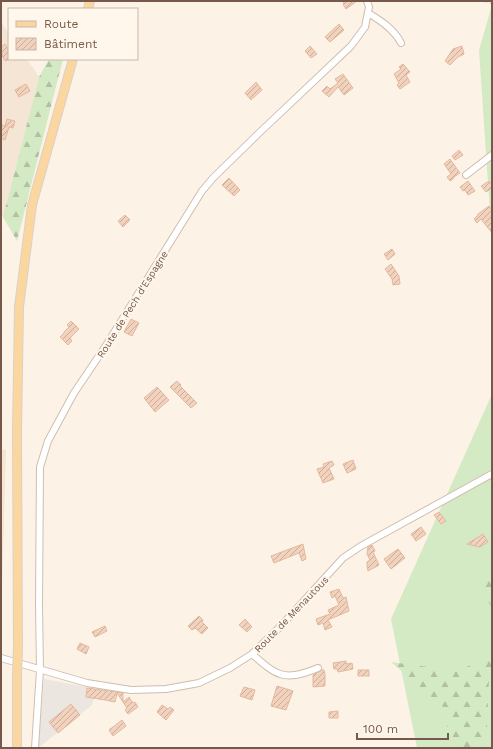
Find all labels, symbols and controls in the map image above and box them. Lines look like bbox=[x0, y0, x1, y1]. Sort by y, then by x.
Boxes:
legend bbox=[8, 8, 138, 60]
text: Route bbox=[44, 17, 78, 31]
text: Bâtiment bbox=[44, 37, 97, 51]
street label: Route de Pech d'Espagne bbox=[95, 249, 170, 360]
street label: Route de Menautous bbox=[252, 574, 331, 655]
scale bar bbox=[357, 715, 448, 741]
text: 100 m bbox=[363, 722, 398, 736]

